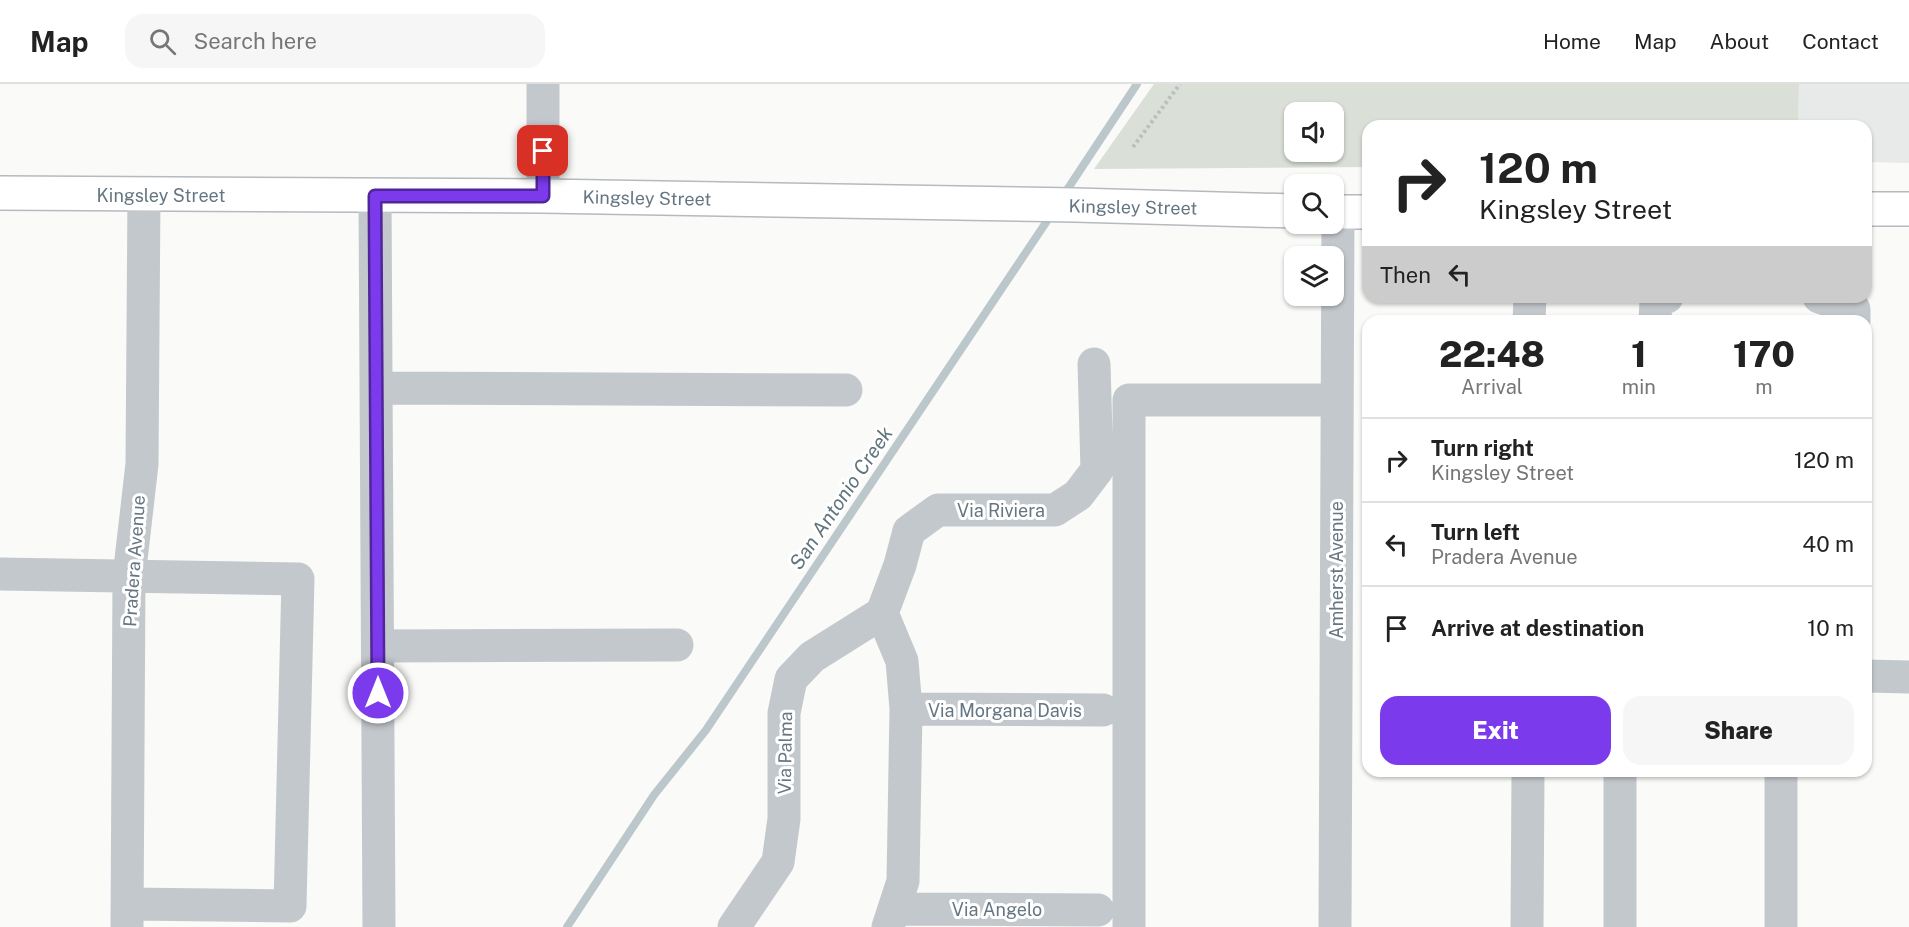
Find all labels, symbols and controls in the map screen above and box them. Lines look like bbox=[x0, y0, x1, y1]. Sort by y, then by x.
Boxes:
search box bbox=[125, 14, 545, 68]
text: Map bbox=[30, 25, 89, 58]
icon: search bbox=[146, 25, 179, 58]
text: Search here bbox=[194, 28, 317, 54]
text: Home bbox=[1543, 29, 1601, 54]
text: Map bbox=[1634, 29, 1677, 54]
text: About bbox=[1710, 29, 1769, 54]
text: Contact bbox=[1802, 29, 1879, 54]
map controls bbox=[1284, 102, 1344, 306]
button: sound bbox=[1284, 102, 1344, 162]
pin bbox=[517, 125, 568, 176]
icon: arrive bbox=[526, 134, 559, 167]
text: 120 m bbox=[1479, 143, 1598, 192]
icon: right bbox=[1380, 144, 1458, 222]
button: search bbox=[1284, 174, 1344, 234]
street label: Kingsley Street bbox=[97, 185, 225, 206]
street label: Kingsley Street bbox=[582, 186, 712, 210]
text: Kingsley Street bbox=[1479, 193, 1672, 225]
street label: Kingsley Street bbox=[1068, 195, 1198, 219]
button: layers bbox=[1284, 246, 1344, 306]
icon: left bbox=[1443, 258, 1476, 291]
text: Then bbox=[1380, 262, 1431, 288]
text: 22:48 bbox=[1439, 333, 1545, 375]
text: 1 bbox=[1631, 333, 1647, 375]
text: 170 bbox=[1733, 333, 1795, 375]
text: Arrival bbox=[1461, 375, 1523, 399]
text: min bbox=[1622, 375, 1656, 399]
text: m bbox=[1755, 375, 1773, 399]
water label: San Antonio Creek bbox=[784, 422, 898, 574]
text: Turn right bbox=[1431, 435, 1534, 461]
icon: right bbox=[1380, 444, 1413, 477]
text: 120 m bbox=[1794, 447, 1854, 473]
text: Kingsley Street bbox=[1431, 461, 1574, 485]
street label: Pradera Avenue bbox=[119, 494, 149, 628]
street label: Via Riviera bbox=[957, 500, 1045, 521]
street label: Amherst Avenue bbox=[1326, 501, 1347, 639]
text: Turn left bbox=[1431, 519, 1520, 545]
icon: left bbox=[1380, 528, 1413, 561]
text: 40 m bbox=[1802, 531, 1854, 557]
text: Pradera Avenue bbox=[1431, 545, 1578, 569]
icon: arrive bbox=[1380, 612, 1413, 645]
text: Arrive at destination bbox=[1431, 615, 1644, 641]
text: 10 m bbox=[1807, 615, 1854, 641]
position arrow bbox=[346, 661, 410, 725]
button: Exit bbox=[1380, 696, 1611, 765]
button: Share bbox=[1623, 696, 1854, 765]
street label: Via Morgana Davis bbox=[928, 700, 1082, 721]
street label: Via Palma bbox=[774, 711, 796, 795]
street label: Via Angelo bbox=[952, 899, 1042, 920]

